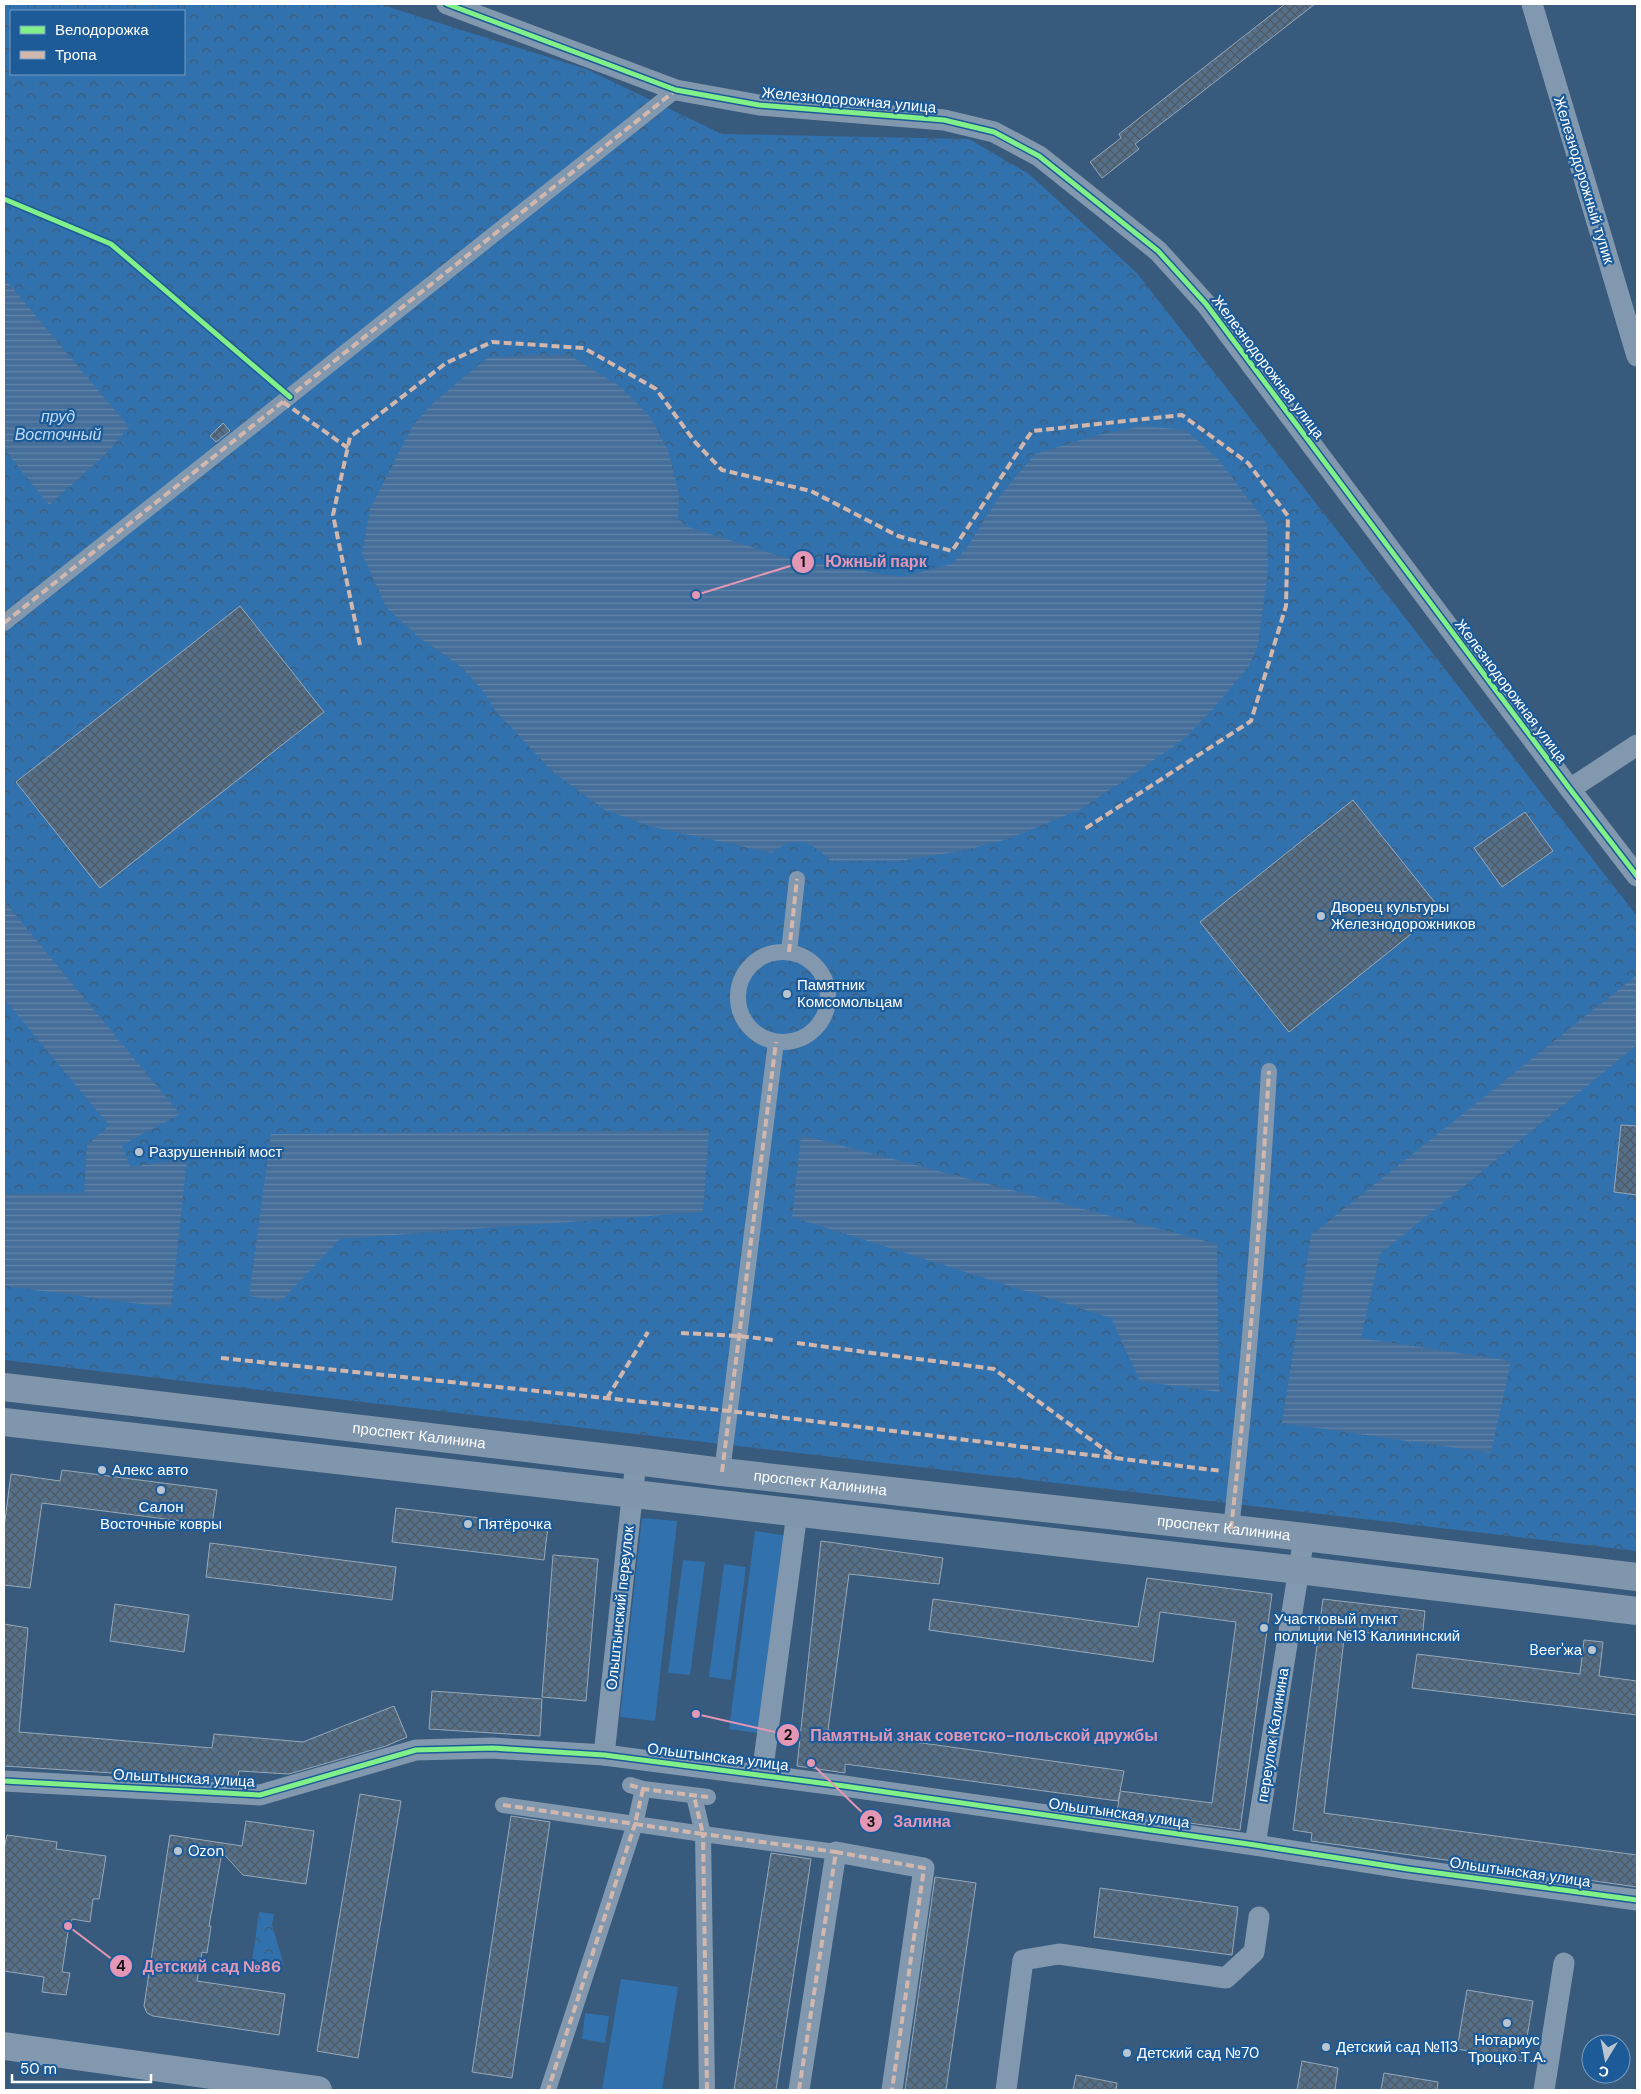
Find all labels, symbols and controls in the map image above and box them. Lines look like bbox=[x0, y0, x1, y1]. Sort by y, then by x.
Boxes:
legend bbox=[10, 10, 185, 75]
text: Велодорожка bbox=[55, 20, 149, 40]
text: Тропа bbox=[55, 45, 97, 65]
street label: Железнодорожная улица bbox=[761, 82, 938, 118]
street label: Железнодорожный тупик bbox=[1549, 94, 1619, 267]
street label: Железнодорожная улица bbox=[1207, 291, 1329, 443]
water label: пруд Восточный bbox=[15, 406, 101, 445]
callout: Южный парк bbox=[790, 546, 936, 577]
text: Южный парк bbox=[825, 551, 928, 572]
text: 1 bbox=[800, 552, 806, 572]
street label: Железнодорожная улица bbox=[1450, 615, 1572, 767]
place label: Дворец культуры Железнодорожников bbox=[1331, 897, 1476, 934]
marker: Дворец культуры Железнодорожников bbox=[1315, 910, 1327, 922]
place label: Памятник Комсомольцам bbox=[797, 975, 903, 1012]
marker: Памятник Комсомольцам bbox=[781, 988, 793, 1000]
place label: Разрушенный мост bbox=[149, 1142, 282, 1162]
marker: Разрушенный мост bbox=[133, 1146, 145, 1158]
street label: проспект Калинина bbox=[351, 1418, 488, 1453]
place label: Алекс авто bbox=[112, 1460, 188, 1480]
marker: Алекс авто bbox=[96, 1464, 108, 1476]
street label: проспект Калинина bbox=[753, 1466, 889, 1500]
marker: Салон Восточные ковры bbox=[155, 1484, 167, 1496]
place label: Салон Восточные ковры bbox=[100, 1497, 222, 1534]
street label: проспект Калинина bbox=[1156, 1511, 1292, 1545]
place label: Пятёрочка bbox=[478, 1514, 552, 1534]
marker: Пятёрочка bbox=[462, 1518, 474, 1530]
street label: Ольштынский переулок bbox=[601, 1525, 639, 1691]
place label: Участковый пункт полиции №13 Калининский bbox=[1274, 1609, 1460, 1646]
marker: Участковый пункт полиции №13 Калининский bbox=[1258, 1622, 1270, 1634]
place label: Beer'жа bbox=[1530, 1640, 1583, 1660]
marker: Beer'жа bbox=[1586, 1644, 1598, 1656]
street label: переулок Калинина bbox=[1253, 1666, 1294, 1803]
callout: Памятный знак советско-польской дружбы bbox=[775, 1719, 1168, 1750]
text: 2 bbox=[784, 1725, 793, 1745]
text: Памятный знак советско-польской дружбы bbox=[810, 1725, 1158, 1746]
street label: Ольштынская улица bbox=[646, 1738, 790, 1776]
street label: Ольштынская улица bbox=[113, 1764, 256, 1792]
street label: Ольштынская улица bbox=[1047, 1793, 1191, 1833]
callout: Залина bbox=[859, 1806, 961, 1837]
text: Залина bbox=[893, 1811, 951, 1832]
text: 3 bbox=[866, 1812, 876, 1832]
place label: Ozon bbox=[188, 1841, 224, 1861]
marker: Ozon bbox=[172, 1845, 184, 1857]
street label: Ольштынская улица bbox=[1448, 1852, 1592, 1892]
callout: Детский сад №86 bbox=[108, 1951, 292, 1982]
text: 4 bbox=[116, 1956, 126, 1976]
text: Детский сад №86 bbox=[143, 1956, 281, 1977]
marker: Нотариус Троцко Т.А. bbox=[1501, 2017, 1513, 2029]
place label: Нотариус Троцко Т.А. bbox=[1468, 2030, 1546, 2067]
north arrow bbox=[1581, 2034, 1631, 2084]
place label: Детский сад №113 bbox=[1336, 2037, 1458, 2057]
marker: Детский сад №113 bbox=[1320, 2041, 1332, 2053]
place label: Детский сад №70 bbox=[1137, 2043, 1259, 2063]
marker: Детский сад №70 bbox=[1121, 2047, 1133, 2059]
scale bar bbox=[12, 2052, 151, 2084]
text: 50 m bbox=[20, 2059, 57, 2079]
text: С bbox=[1597, 2062, 1610, 2082]

